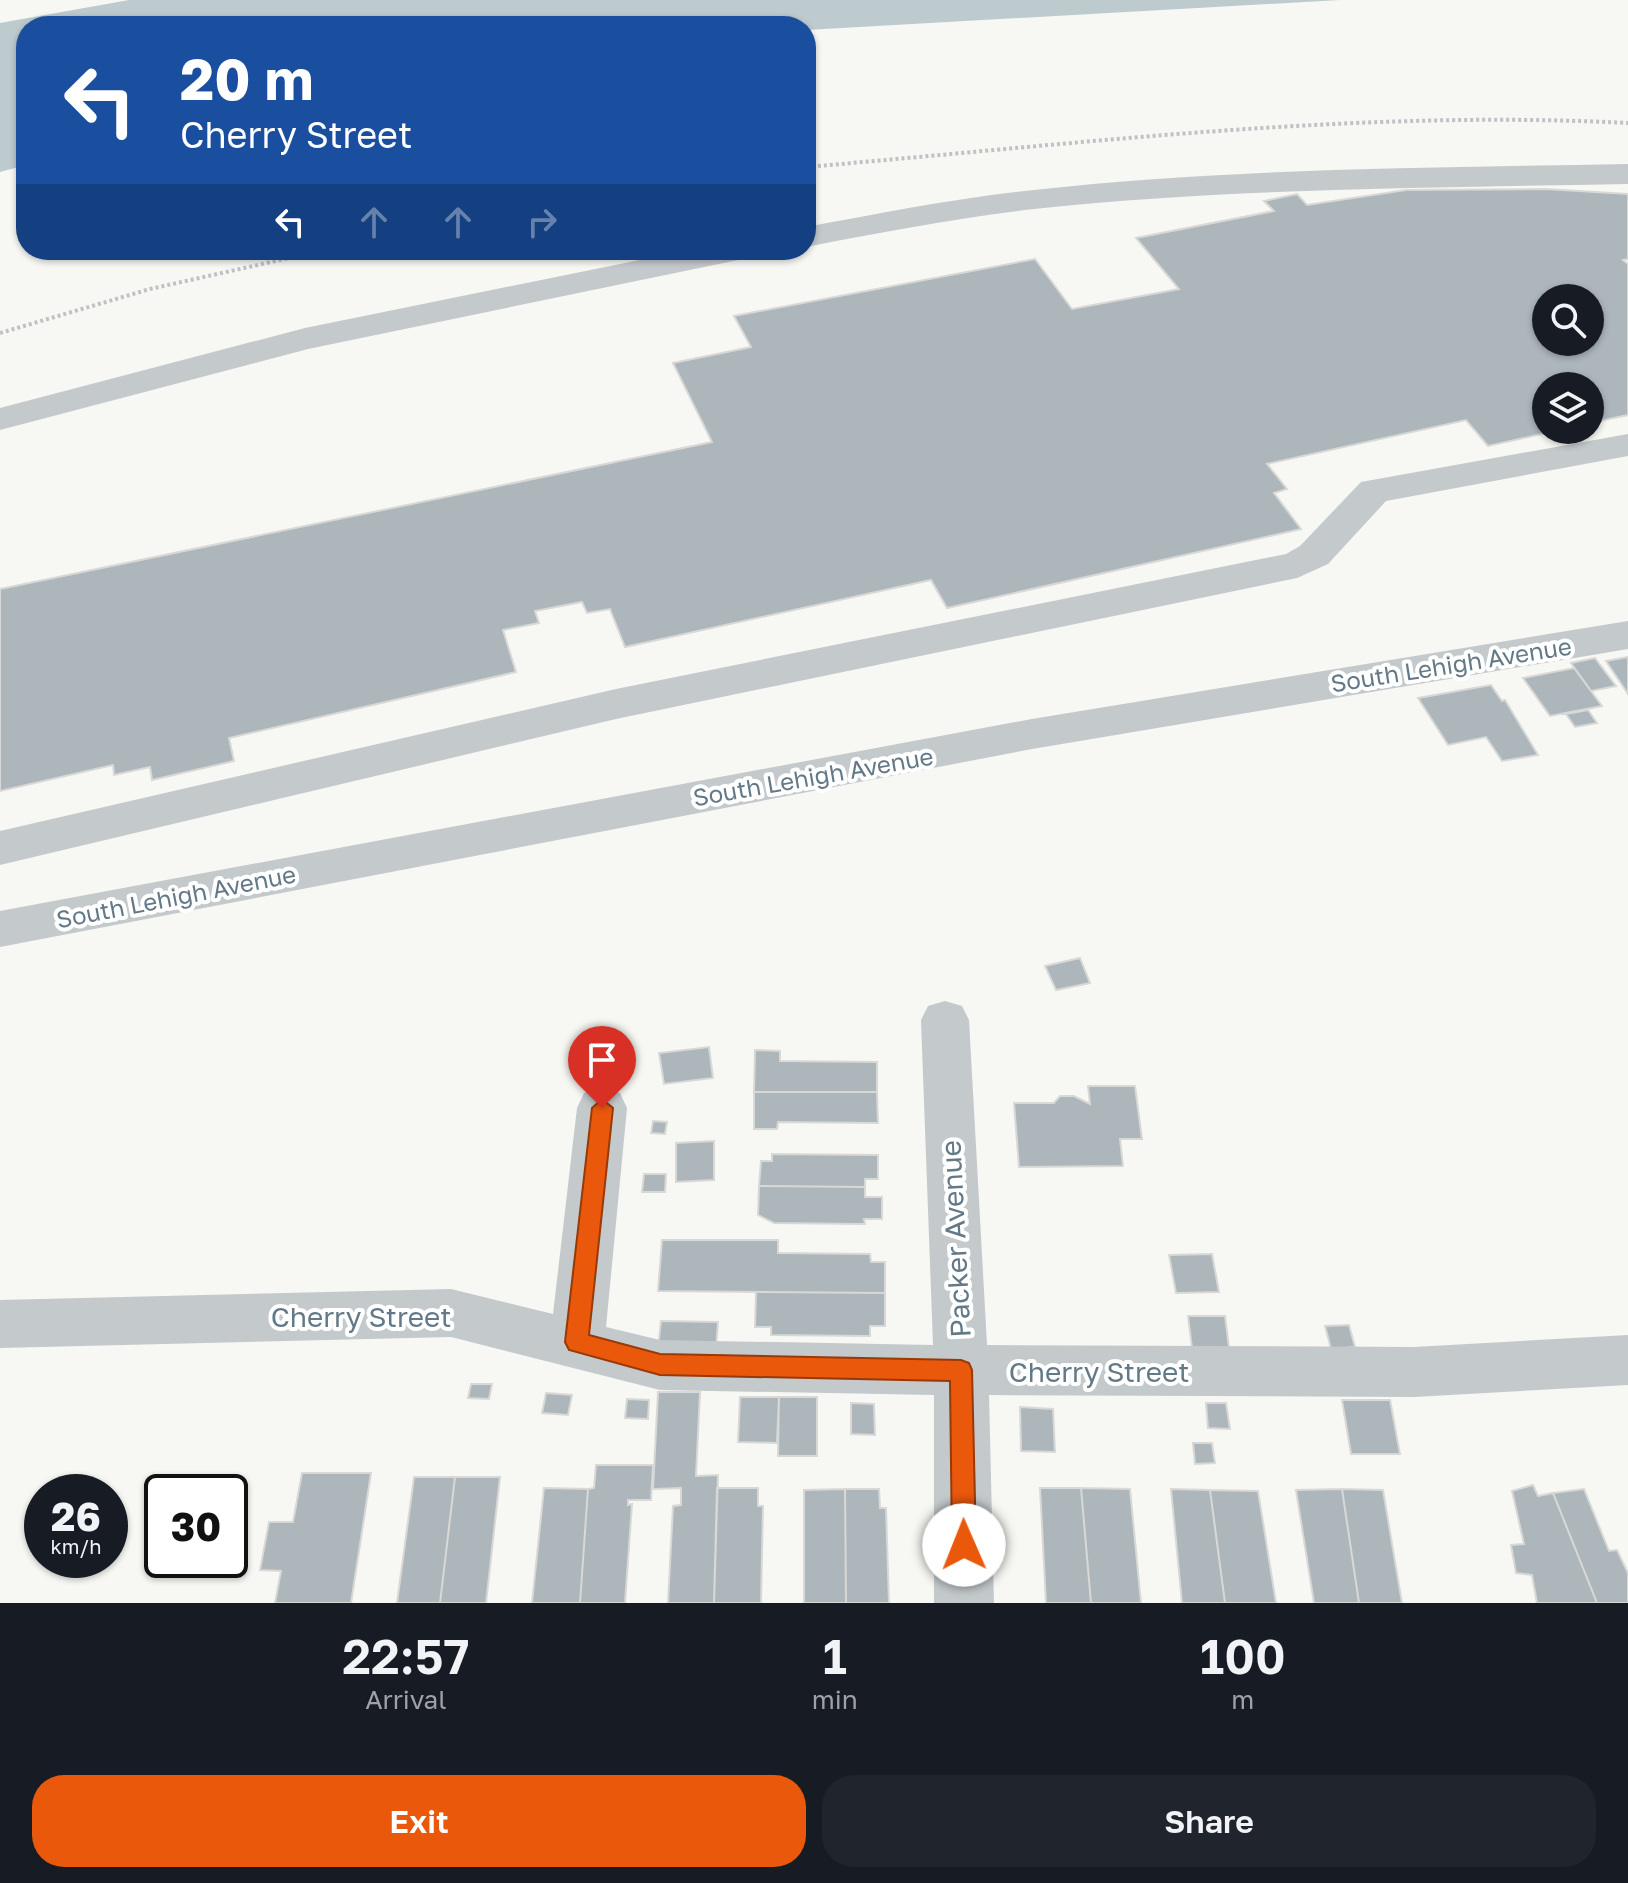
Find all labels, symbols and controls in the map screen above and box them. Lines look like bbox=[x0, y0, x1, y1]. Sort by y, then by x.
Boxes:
text: 20 m bbox=[180, 45, 314, 112]
icon: left bbox=[48, 48, 152, 152]
text: Cherry Street bbox=[180, 113, 412, 156]
icon: left bbox=[268, 200, 312, 244]
icon: ahead bbox=[352, 200, 396, 244]
icon: ahead bbox=[436, 200, 480, 244]
icon: right bbox=[520, 200, 564, 244]
map controls bbox=[1532, 284, 1604, 444]
button: search bbox=[1532, 284, 1604, 356]
button: layers bbox=[1532, 372, 1604, 444]
street label: South Lehigh Avenue bbox=[1329, 631, 1573, 697]
street label: South Lehigh Avenue bbox=[691, 741, 935, 811]
street label: South Lehigh Avenue bbox=[54, 859, 298, 933]
pin bbox=[568, 1026, 636, 1108]
icon: arrive bbox=[580, 1038, 624, 1082]
street label: Packer Avenue bbox=[933, 1140, 977, 1338]
street label: Cherry Street bbox=[271, 1300, 451, 1333]
street label: Cherry Street bbox=[1009, 1355, 1189, 1388]
speed limit sign: 30 bbox=[144, 1474, 248, 1578]
text: 26 bbox=[51, 1492, 101, 1540]
position arrow bbox=[922, 1503, 1006, 1587]
text: km/h bbox=[51, 1534, 101, 1558]
text: 22:57 bbox=[342, 1627, 469, 1685]
text: 1 bbox=[823, 1627, 847, 1685]
text: 100 bbox=[1200, 1627, 1286, 1685]
text: Arrival bbox=[365, 1684, 447, 1715]
text: min bbox=[812, 1684, 858, 1715]
text: m bbox=[1231, 1684, 1254, 1715]
button: Exit bbox=[32, 1775, 806, 1867]
button: Share bbox=[822, 1775, 1596, 1867]

